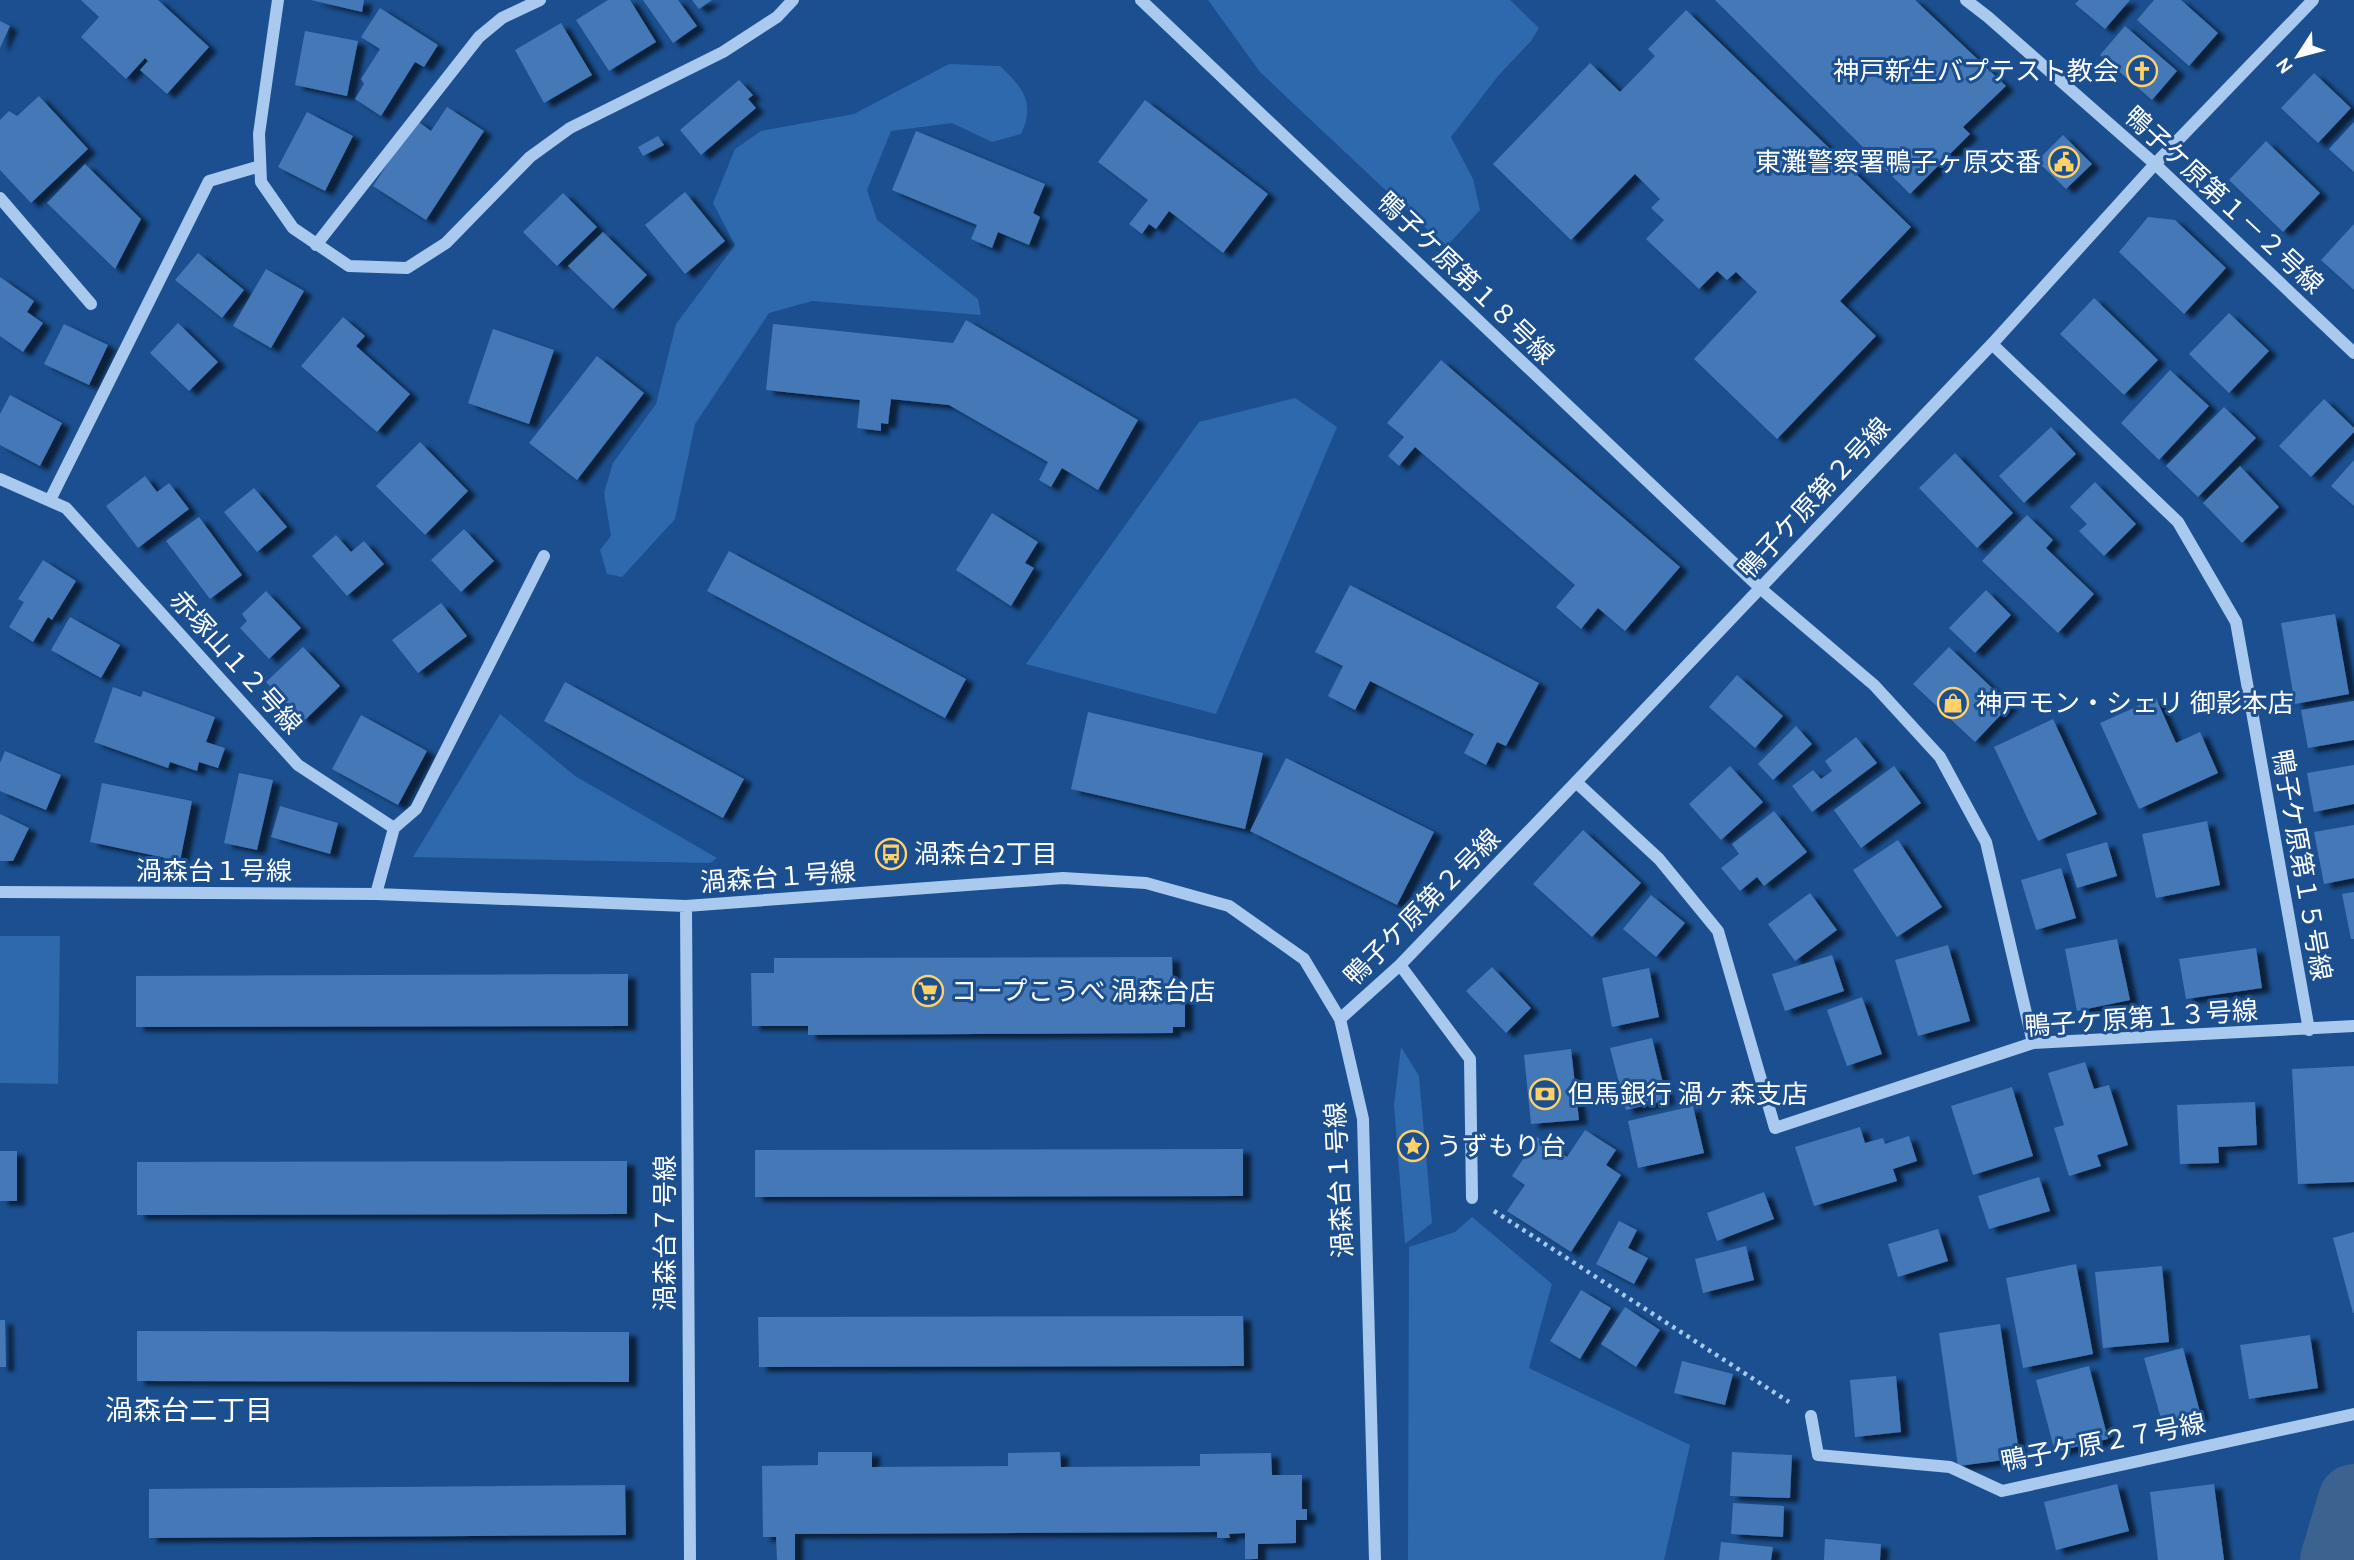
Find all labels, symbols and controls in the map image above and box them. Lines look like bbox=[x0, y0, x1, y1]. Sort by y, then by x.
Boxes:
north arrow bbox=[2263, 21, 2333, 91]
church icon: 神戸新生バプテスト教会 bbox=[2125, 54, 2159, 88]
text: N bbox=[2271, 54, 2298, 78]
place label: 神戸新生バプテスト教会 bbox=[1833, 55, 2119, 87]
street label: 鴨子ケ原第１－２号線 bbox=[2118, 100, 2330, 300]
public building icon: 東灘警察署鴨子ヶ原交番 bbox=[2047, 145, 2081, 179]
place label: 東灘警察署鴨子ヶ原交番 bbox=[1755, 146, 2041, 178]
street label: 鴨子ケ原第１８号線 bbox=[1371, 185, 1561, 371]
street label: 鴨子ケ原第２号線 bbox=[1731, 411, 1897, 585]
street label: 赤塚山１２号線 bbox=[163, 584, 309, 740]
shop icon: 神戸モン・シェリ 御影本店 bbox=[1936, 686, 1970, 720]
place label: 神戸モン・シェリ 御影本店 bbox=[1976, 687, 2294, 719]
street label: 鴨子ケ原第１５号線 bbox=[2266, 747, 2338, 983]
street label: 鴨子ケ原第２号線 bbox=[1337, 822, 1507, 992]
bus stop icon: 渦森台2丁目 bbox=[874, 837, 908, 871]
place label: 渦森台2丁目 bbox=[914, 838, 1058, 870]
street label: 渦森台１号線 bbox=[136, 855, 292, 887]
street label: 渦森台１号線 bbox=[699, 856, 857, 898]
supermarket icon: コープこうべ 渦森台店 bbox=[911, 974, 945, 1008]
place label: コープこうべ 渦森台店 bbox=[951, 975, 1215, 1007]
street label: 鴨子ケ原第１３号線 bbox=[2023, 994, 2259, 1042]
bank icon: 但馬銀行 渦ヶ森支店 bbox=[1528, 1077, 1562, 1111]
place label: 但馬銀行 渦ヶ森支店 bbox=[1568, 1078, 1808, 1110]
street label: 渦森台１号線 bbox=[1319, 1101, 1359, 1259]
place icon: うずもり台 bbox=[1396, 1129, 1430, 1163]
place label: うずもり台 bbox=[1436, 1130, 1566, 1162]
street label: 渦森台７号線 bbox=[649, 1155, 681, 1311]
district label: 渦森台二丁目 bbox=[105, 1393, 273, 1427]
street label: 鴨子ケ原２７号線 bbox=[1998, 1406, 2208, 1478]

